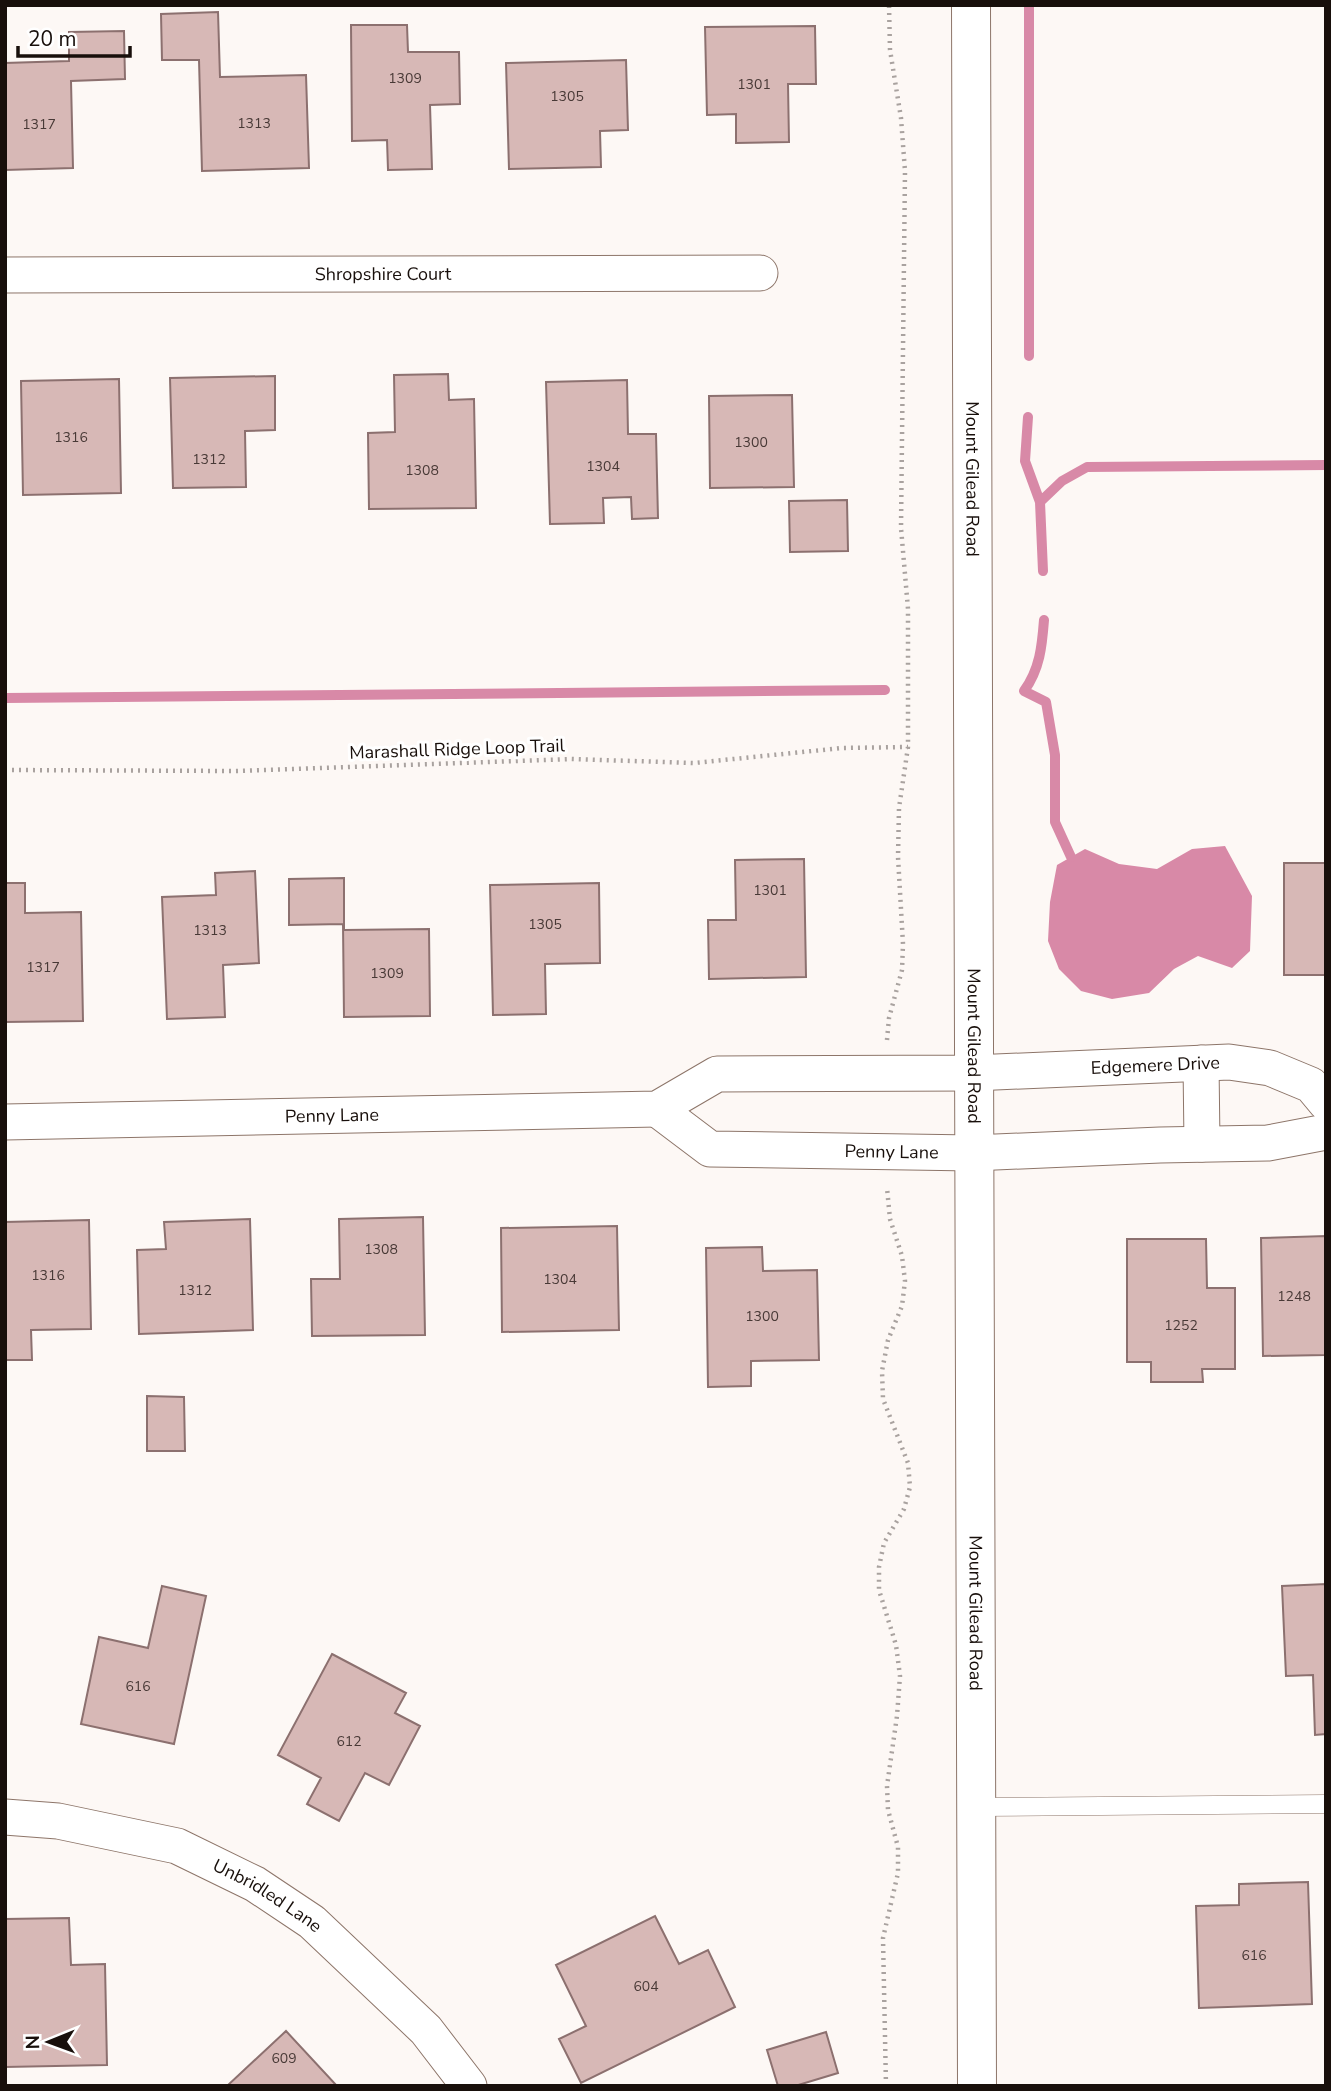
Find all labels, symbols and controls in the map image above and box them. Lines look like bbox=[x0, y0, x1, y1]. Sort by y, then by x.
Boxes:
scale bar bbox=[18, 14, 130, 58]
text: 20 m bbox=[28, 25, 77, 53]
house number: 1309 bbox=[388, 69, 422, 88]
house number: 1301 bbox=[737, 75, 771, 94]
house number: 1305 bbox=[550, 87, 584, 106]
house number: 1313 bbox=[237, 114, 271, 133]
house number: 1317 bbox=[22, 115, 56, 134]
street label: Shropshire Court bbox=[315, 262, 452, 286]
street label: Mount Gilead Road bbox=[960, 401, 985, 557]
house number: 1316 bbox=[54, 428, 88, 447]
house number: 1300 bbox=[734, 433, 768, 452]
house number: 1312 bbox=[192, 450, 226, 469]
house number: 1304 bbox=[586, 457, 620, 476]
house number: 1308 bbox=[405, 461, 439, 480]
street label: Marashall Ridge Loop Trail bbox=[349, 733, 566, 765]
house number: 1301 bbox=[753, 881, 787, 900]
house number: 1305 bbox=[528, 915, 562, 934]
house number: 1313 bbox=[193, 921, 227, 940]
house number: 1317 bbox=[26, 958, 60, 977]
house number: 1309 bbox=[370, 964, 404, 983]
street label: Mount Gilead Road bbox=[962, 968, 986, 1124]
street label: Edgemere Drive bbox=[1090, 1050, 1220, 1080]
street label: Penny Lane bbox=[285, 1103, 379, 1128]
street label: Penny Lane bbox=[844, 1139, 939, 1164]
house number: 1308 bbox=[364, 1240, 398, 1259]
house number: 1316 bbox=[31, 1266, 65, 1285]
house number: 1304 bbox=[543, 1270, 577, 1289]
house number: 1312 bbox=[178, 1281, 212, 1300]
house number: 1248 bbox=[1277, 1287, 1311, 1306]
house number: 1300 bbox=[745, 1307, 779, 1326]
house number: 1252 bbox=[1164, 1316, 1198, 1335]
street label: Mount Gilead Road bbox=[963, 1535, 988, 1691]
house number: 616 bbox=[125, 1677, 151, 1696]
house number: 612 bbox=[336, 1732, 362, 1751]
street label: Unbridled Lane bbox=[209, 1853, 328, 1938]
house number: 616 bbox=[1241, 1946, 1267, 1965]
house number: 604 bbox=[633, 1977, 659, 1996]
north arrow bbox=[14, 2007, 84, 2077]
text: N bbox=[20, 2035, 46, 2050]
house number: 609 bbox=[271, 2049, 297, 2068]

